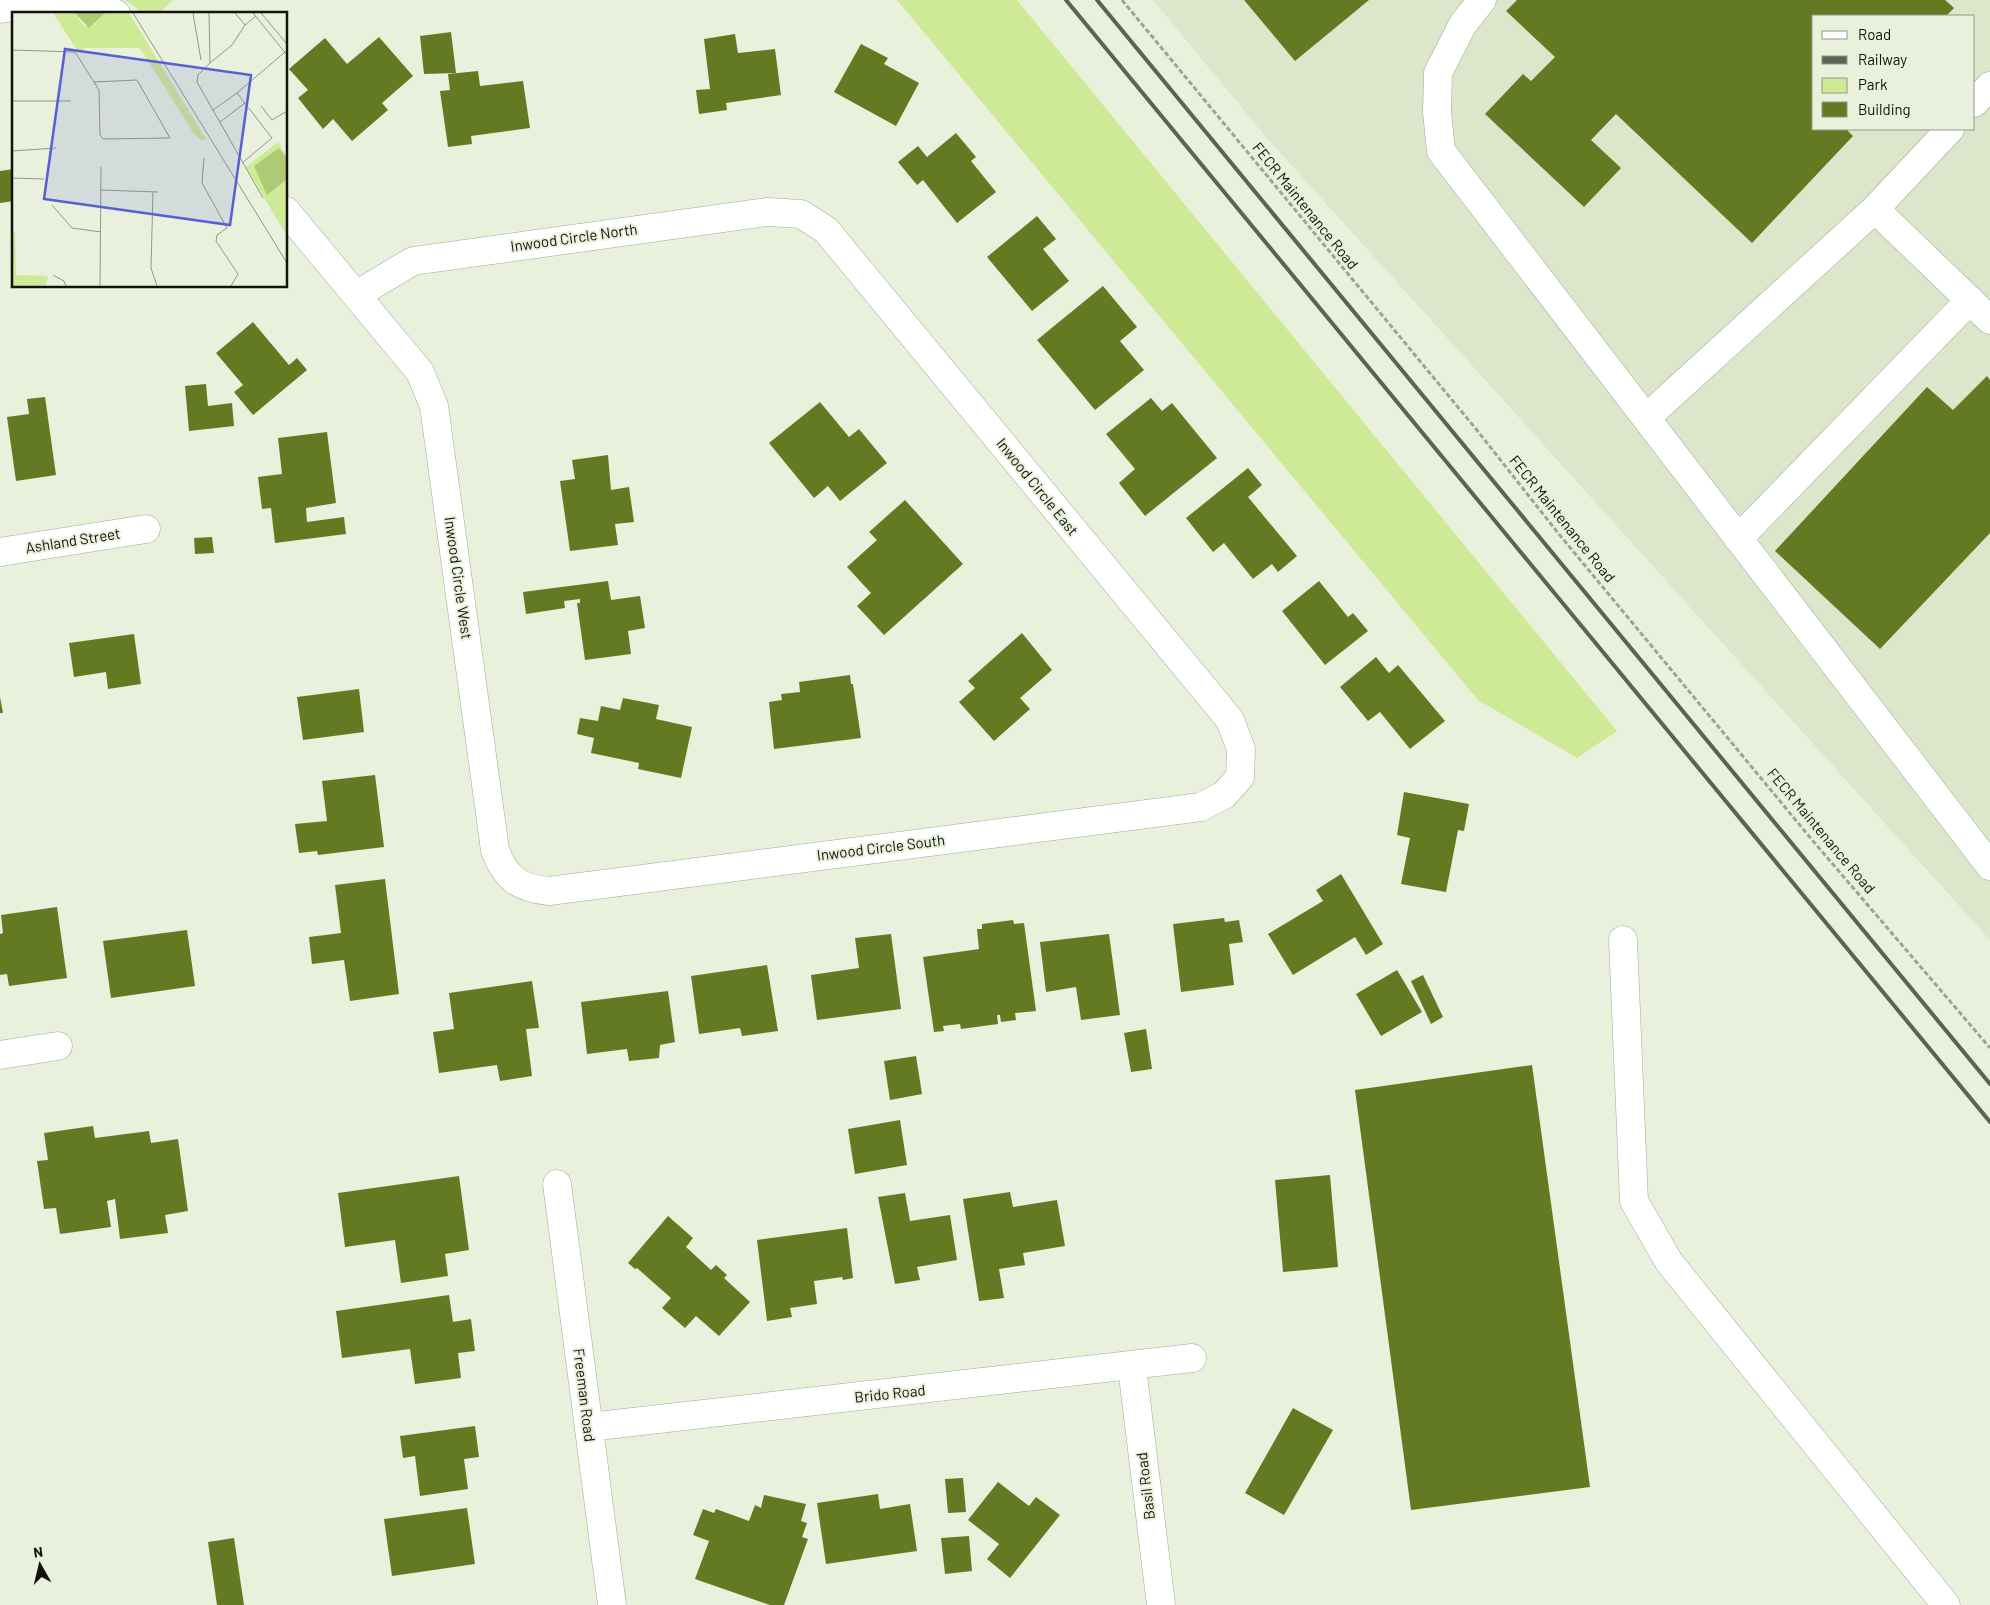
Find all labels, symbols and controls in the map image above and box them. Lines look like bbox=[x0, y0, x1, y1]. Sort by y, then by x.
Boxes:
inset map bbox=[12, 12, 288, 288]
legend bbox=[1812, 15, 1975, 130]
text: Road bbox=[1858, 25, 1891, 43]
text: Railway bbox=[1858, 50, 1907, 68]
text: Park bbox=[1858, 75, 1888, 93]
text: Building bbox=[1858, 100, 1911, 118]
street label: FECR Maintenance Road bbox=[1249, 138, 1363, 272]
street label: Inwood Circle North bbox=[509, 219, 639, 255]
street label: Inwood Circle East bbox=[993, 434, 1083, 539]
street label: FECR Maintenance Road bbox=[1506, 451, 1620, 585]
street label: Inwood Circle West bbox=[441, 515, 476, 640]
street label: Ashland Street bbox=[24, 524, 121, 556]
street label: FECR Maintenance Road bbox=[1764, 764, 1879, 897]
street label: Inwood Circle South bbox=[816, 830, 946, 864]
street label: Freeman Road bbox=[570, 1347, 600, 1443]
street label: Brido Road bbox=[854, 1380, 926, 1406]
street label: Basil Road bbox=[1132, 1451, 1158, 1521]
north arrow bbox=[15, 1540, 65, 1590]
text: N bbox=[32, 1543, 44, 1561]

